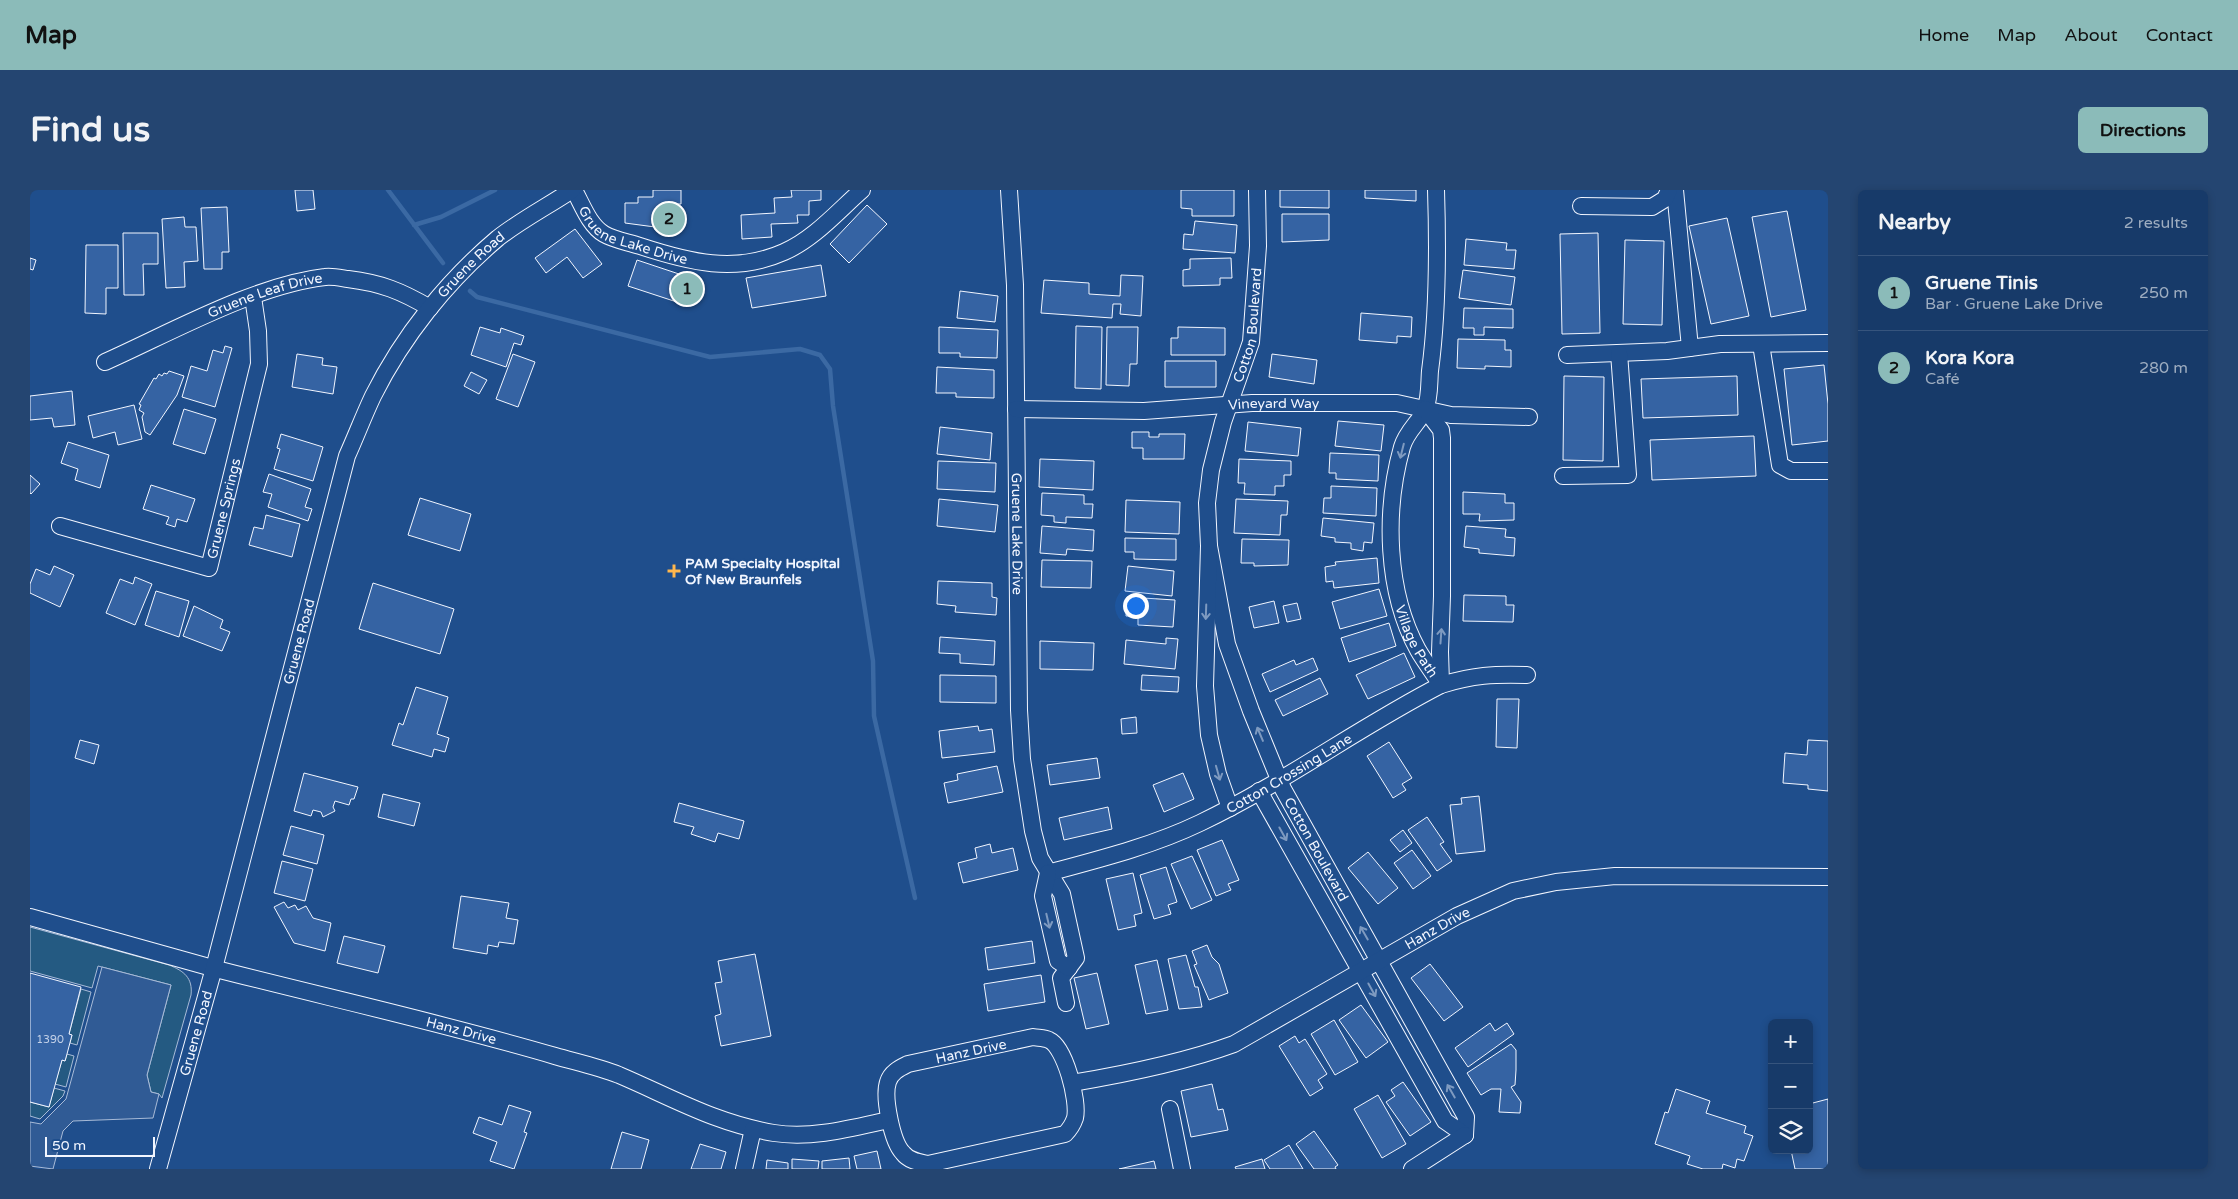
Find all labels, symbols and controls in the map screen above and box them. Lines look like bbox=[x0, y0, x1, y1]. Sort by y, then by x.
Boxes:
text: Map bbox=[25, 21, 77, 50]
text: Home bbox=[1918, 24, 1969, 46]
text: Map bbox=[1997, 24, 2036, 46]
text: About bbox=[2064, 24, 2118, 46]
text: Contact bbox=[2146, 24, 2213, 46]
button: Directions bbox=[2078, 107, 2208, 153]
text: Find us bbox=[30, 109, 150, 151]
pin: 2 bbox=[653, 200, 685, 238]
street label: Gruene Lake Drive bbox=[575, 203, 689, 268]
text: Nearby bbox=[1878, 210, 1951, 235]
text: 2 results bbox=[2124, 213, 2188, 233]
street label: Gruene Road bbox=[434, 228, 508, 301]
street label: Cotton Boulevard bbox=[1230, 267, 1265, 385]
street label: Gruene Leaf Drive bbox=[205, 269, 324, 322]
pin: 1 bbox=[671, 270, 703, 308]
text: Gruene Tinis bbox=[1925, 272, 2038, 294]
text: 1 bbox=[1889, 283, 1899, 303]
text: 250 m bbox=[2139, 283, 2188, 303]
text: Bar · Gruene Lake Drive bbox=[1925, 294, 2103, 314]
text: Kora Kora bbox=[1925, 347, 2014, 369]
text: 2 bbox=[1889, 358, 1899, 378]
text: 280 m bbox=[2139, 358, 2188, 378]
text: Café bbox=[1925, 369, 1960, 389]
street label: Vineyard Way bbox=[1228, 395, 1320, 414]
one-way arrow bbox=[1397, 442, 1406, 458]
street label: Gruene Springs bbox=[204, 456, 245, 561]
street label: Gruene Lake Drive bbox=[1008, 473, 1026, 595]
place label: PAM Specialty Hospital Of New Braunfels bbox=[685, 555, 840, 588]
marker: PAM Specialty Hospital Of New Braunfels bbox=[667, 564, 681, 578]
your location bbox=[1123, 593, 1149, 619]
street label: Gruene Road bbox=[280, 597, 319, 686]
one-way arrow bbox=[1201, 603, 1211, 619]
street label: Village Path bbox=[1391, 603, 1442, 681]
one-way arrow bbox=[1436, 629, 1445, 645]
one-way arrow bbox=[1255, 727, 1265, 742]
street label: Cotton Crossing Lane bbox=[1223, 730, 1355, 817]
one-way arrow bbox=[1214, 764, 1224, 780]
street label: Cotton Boulevard bbox=[1280, 794, 1352, 904]
one-way arrow bbox=[1278, 826, 1288, 841]
street label: Hanz Drive bbox=[1402, 903, 1473, 953]
one-way arrow bbox=[1044, 912, 1054, 928]
one-way arrow bbox=[1359, 926, 1369, 941]
one-way arrow bbox=[1368, 982, 1378, 997]
street label: Gruene Road bbox=[176, 989, 216, 1078]
street label: Hanz Drive bbox=[424, 1013, 498, 1048]
map controls bbox=[1768, 1019, 1813, 1154]
button: + bbox=[1768, 1019, 1813, 1064]
house number: 1390 bbox=[36, 1033, 64, 1046]
street label: Hanz Drive bbox=[934, 1036, 1008, 1067]
button: − bbox=[1768, 1064, 1813, 1109]
one-way arrow bbox=[1446, 1084, 1456, 1098]
button: layers bbox=[1768, 1109, 1813, 1154]
scale bar bbox=[45, 1134, 155, 1157]
text: 50 m bbox=[52, 1137, 86, 1154]

